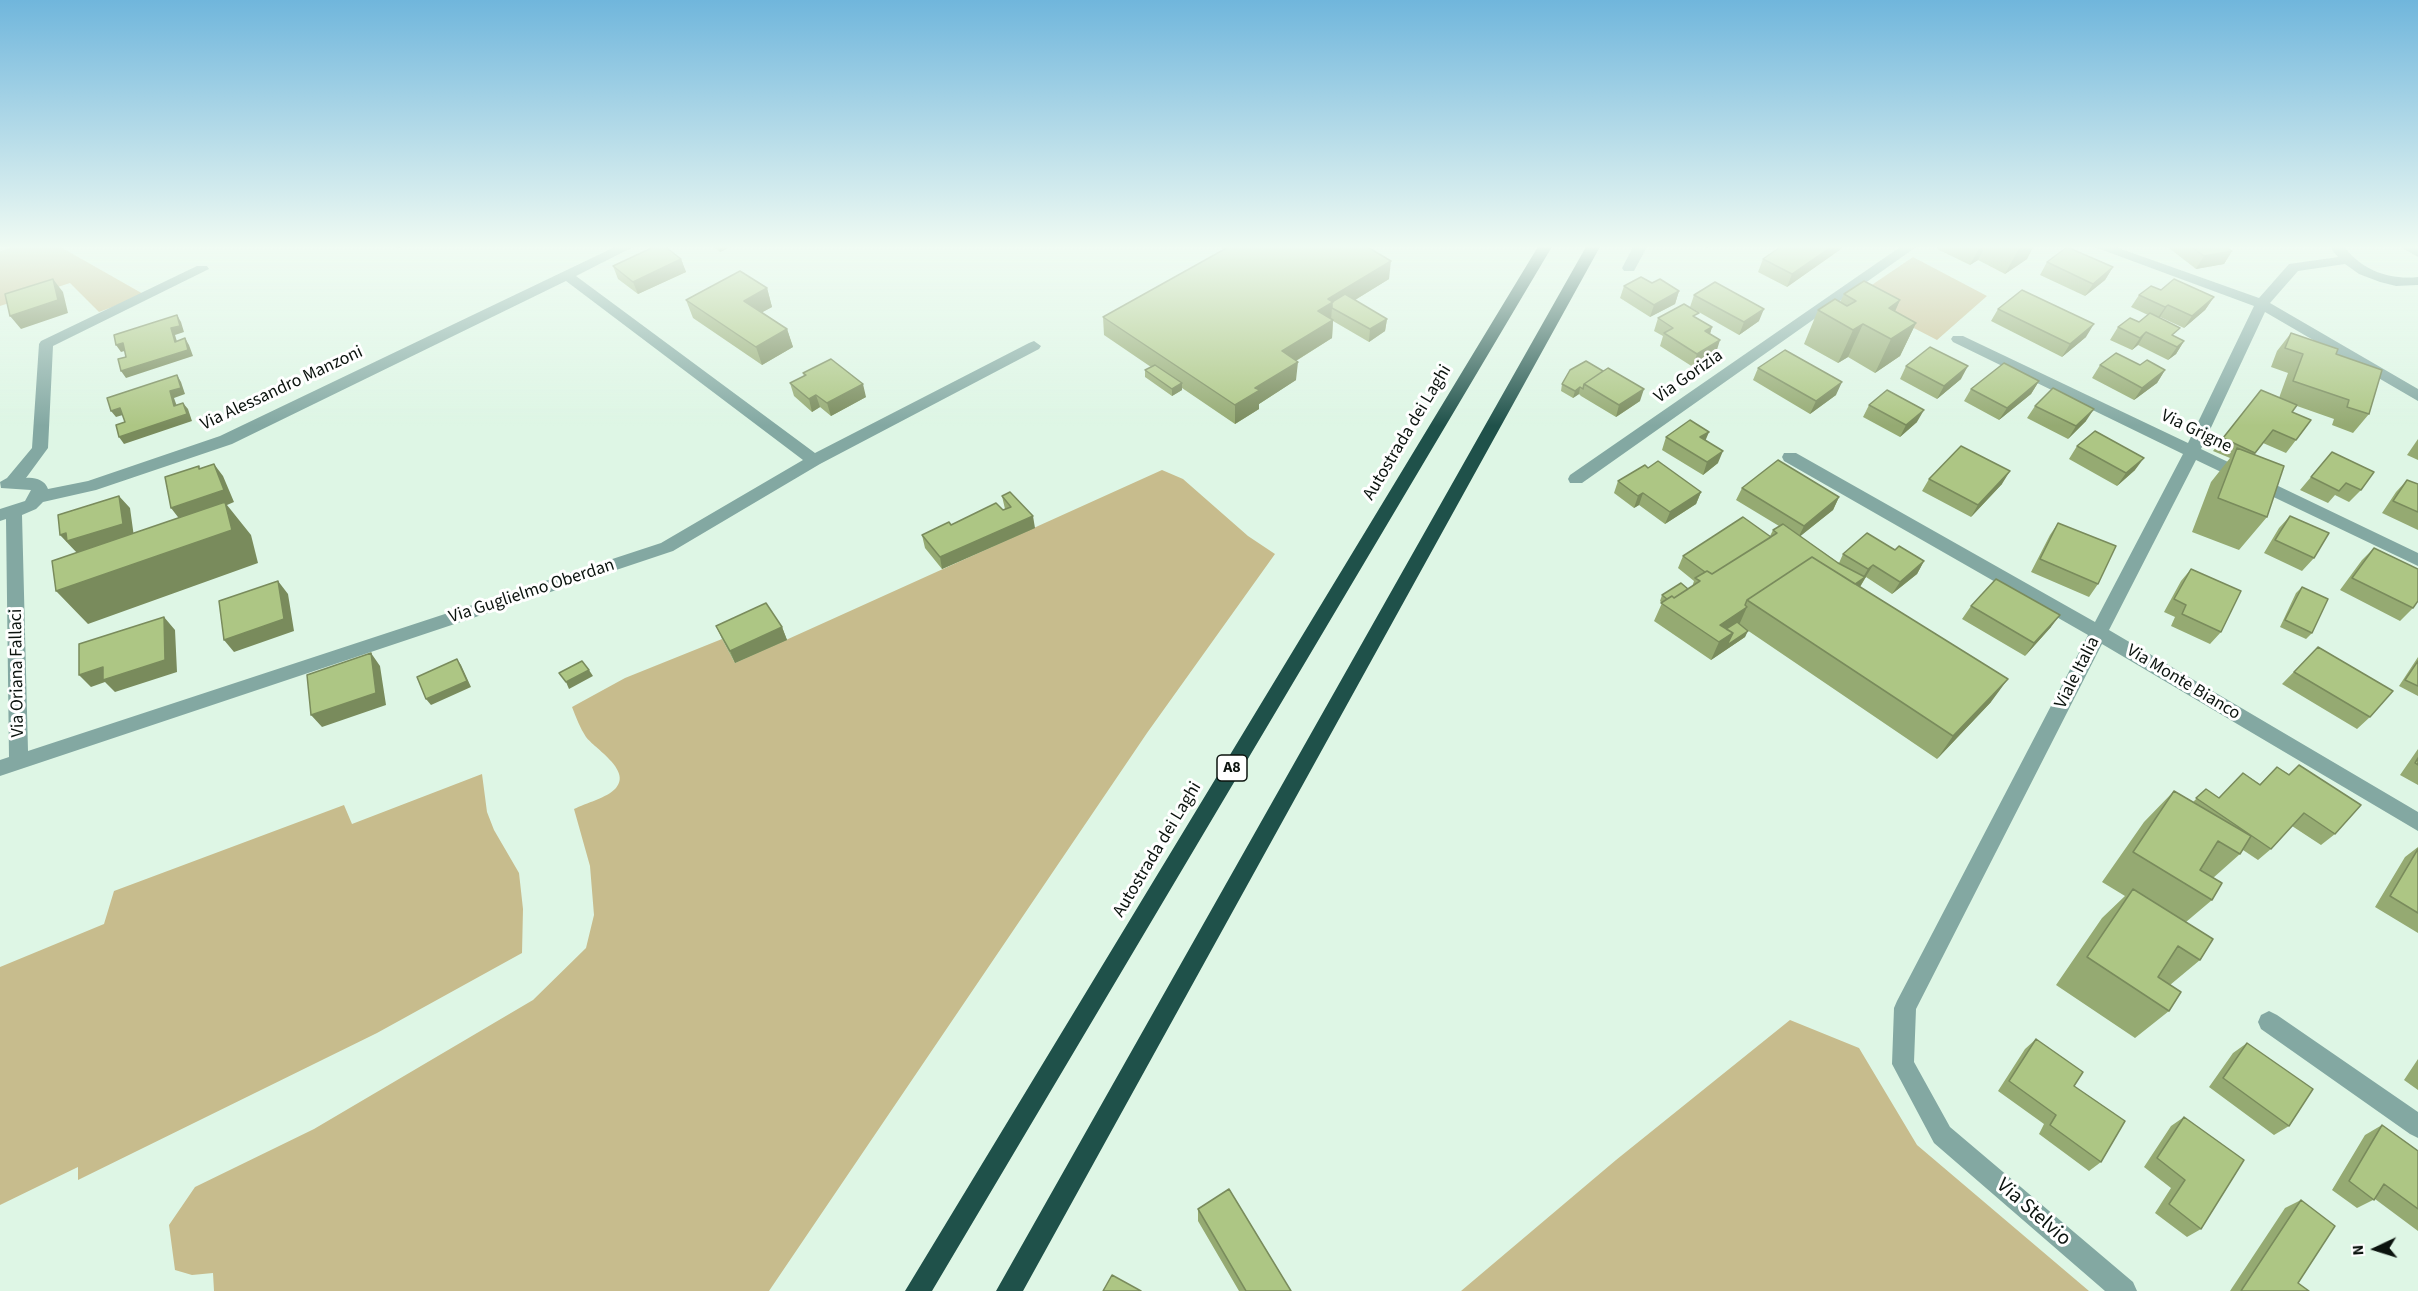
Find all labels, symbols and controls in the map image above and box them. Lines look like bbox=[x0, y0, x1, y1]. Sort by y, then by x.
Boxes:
street label: Via Alessandro Manzoni bbox=[197, 342, 367, 436]
street label: Via Gorizia bbox=[1650, 345, 1728, 409]
street label: Autostrada dei Laghi bbox=[1359, 361, 1457, 505]
street label: Via Grigne bbox=[2157, 406, 2235, 458]
street label: Via Guglielmo Oberdan bbox=[446, 555, 618, 629]
street label: Via Oriana Fallaci bbox=[6, 608, 30, 738]
street label: Viale Italia bbox=[2051, 634, 2105, 712]
street label: Via Monte Bianco bbox=[2122, 641, 2244, 725]
road number: A8 bbox=[1217, 755, 1247, 781]
street label: Autostrada dei Laghi bbox=[1109, 778, 1207, 922]
street label: Via Stelvio bbox=[1991, 1174, 2075, 1252]
north arrow bbox=[2346, 1219, 2406, 1279]
text: N bbox=[2347, 1244, 2369, 1256]

